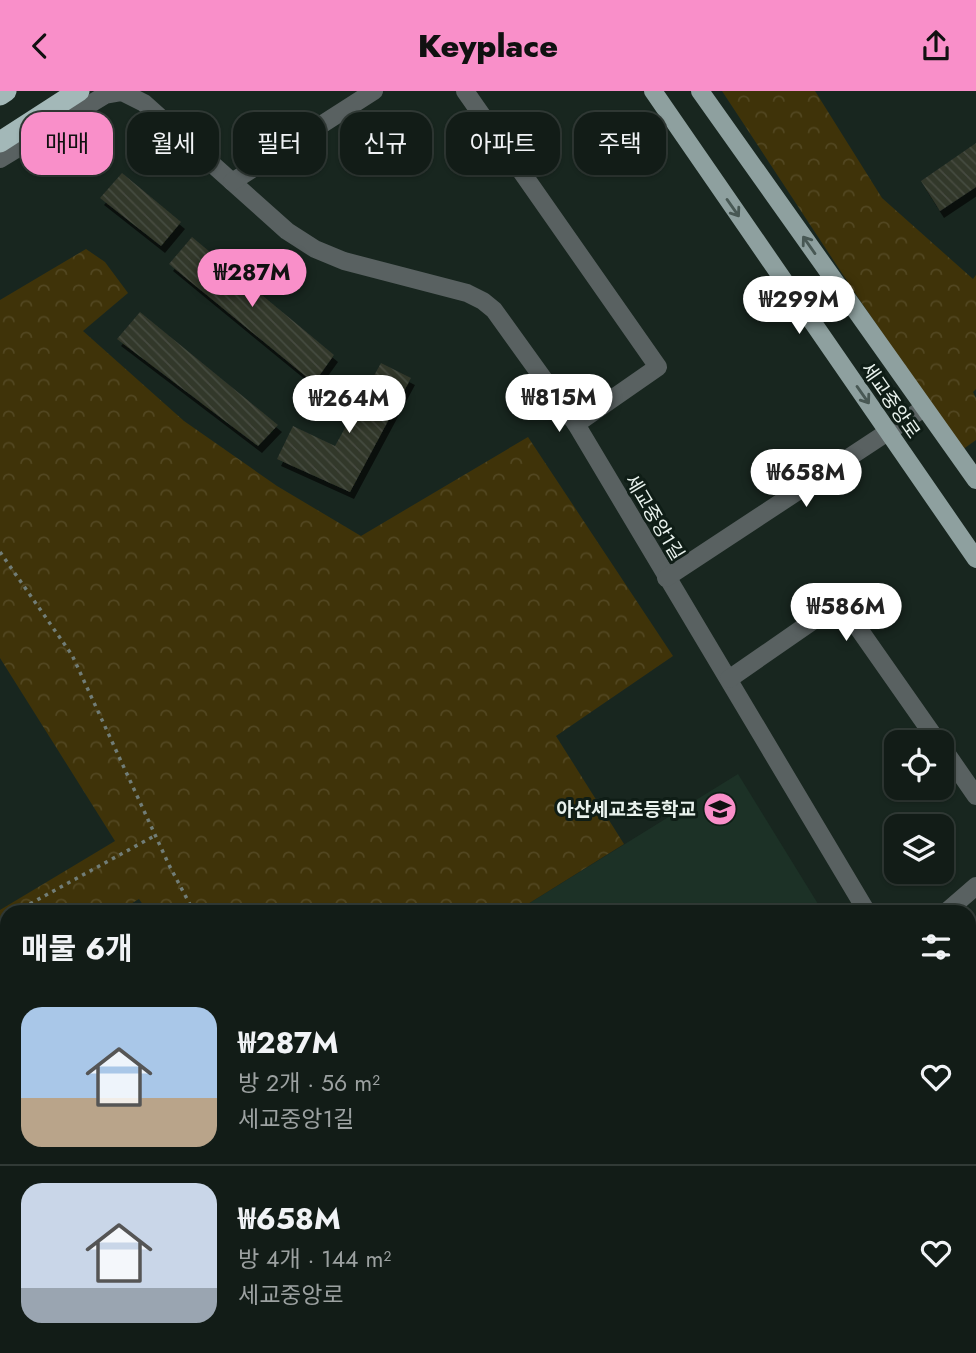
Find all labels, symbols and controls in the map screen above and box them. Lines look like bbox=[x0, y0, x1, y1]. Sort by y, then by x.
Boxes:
text: Keyplace bbox=[418, 23, 558, 69]
icon: back bbox=[21, 27, 59, 65]
icon: share bbox=[917, 27, 955, 65]
chip: 매매 bbox=[21, 112, 113, 175]
chip: 월세 bbox=[127, 112, 219, 175]
chip: 필터 bbox=[233, 112, 326, 175]
chip: 신규 bbox=[340, 112, 432, 175]
chip: 아파트 bbox=[446, 112, 560, 175]
chip: 주택 bbox=[574, 112, 666, 175]
one-way arrow bbox=[726, 198, 740, 217]
one-way arrow bbox=[802, 236, 816, 255]
pin: ₩287M bbox=[203, 249, 301, 309]
text: ₩287M bbox=[213, 255, 291, 289]
pin: ₩299M bbox=[750, 277, 848, 336]
text: ₩299M bbox=[759, 282, 839, 316]
street label: 세교중앙로 bbox=[854, 357, 927, 444]
pin: ₩264M bbox=[300, 375, 398, 435]
pin: ₩815M bbox=[510, 375, 608, 434]
text: ₩815M bbox=[521, 380, 597, 414]
text: ₩264M bbox=[309, 381, 389, 415]
one-way arrow bbox=[855, 385, 870, 404]
pin: ₩658M bbox=[757, 449, 855, 509]
text: ₩658M bbox=[767, 455, 845, 489]
street label: 세교중앙1길 bbox=[618, 469, 691, 565]
pin: ₩586M bbox=[797, 583, 895, 643]
text: ₩586M bbox=[807, 589, 885, 623]
map controls bbox=[884, 730, 954, 884]
button: locate bbox=[884, 730, 954, 800]
school or university icon: 아산세교초등학교 bbox=[701, 790, 739, 828]
place label: 아산세교초등학교 bbox=[556, 796, 696, 823]
button: layers bbox=[884, 814, 954, 884]
text: 매물 6개 bbox=[21, 927, 133, 970]
icon: filters bbox=[917, 928, 955, 966]
text: ₩287M bbox=[238, 1021, 339, 1064]
icon: home bbox=[77, 1035, 161, 1119]
icon: heart bbox=[917, 1058, 955, 1096]
text: 방 2개 · 56 m² bbox=[238, 1066, 380, 1100]
text: 세교중앙1길 bbox=[238, 1102, 354, 1136]
text: ₩658M bbox=[238, 1197, 341, 1240]
icon: home bbox=[77, 1211, 161, 1295]
icon: heart bbox=[917, 1234, 955, 1272]
text: 방 4개 · 144 m² bbox=[238, 1242, 391, 1276]
text: 세교중앙로 bbox=[238, 1278, 344, 1312]

